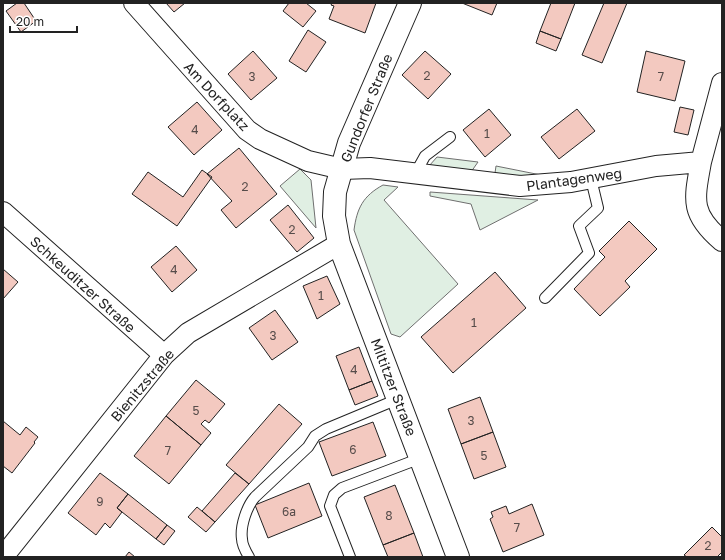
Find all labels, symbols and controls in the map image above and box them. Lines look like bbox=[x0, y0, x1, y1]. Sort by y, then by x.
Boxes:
scale bar bbox=[10, 8, 77, 34]
text: 20 m bbox=[16, 14, 44, 29]
street label: Gundorfer Straße bbox=[336, 51, 396, 165]
street label: Am Dorfplatz bbox=[181, 58, 253, 134]
house number: 2 bbox=[424, 68, 431, 83]
house number: 3 bbox=[248, 69, 256, 84]
house number: 7 bbox=[658, 69, 664, 84]
house number: 4 bbox=[191, 122, 199, 137]
house number: 1 bbox=[484, 126, 490, 141]
street label: Plantagenweg bbox=[525, 164, 623, 194]
house number: 2 bbox=[242, 179, 249, 194]
house number: 2 bbox=[289, 222, 296, 237]
street label: Schkeuditzer Straße bbox=[27, 232, 139, 336]
house number: 4 bbox=[170, 262, 178, 277]
house number: 1 bbox=[318, 288, 324, 303]
house number: 1 bbox=[471, 315, 477, 330]
house number: 3 bbox=[269, 328, 277, 343]
street label: Miltitzer Straße bbox=[368, 336, 420, 438]
street label: Bienitzstraße bbox=[107, 345, 177, 425]
house number: 4 bbox=[350, 362, 358, 377]
house number: 5 bbox=[193, 403, 200, 418]
house number: 3 bbox=[467, 413, 475, 428]
house number: 6 bbox=[349, 442, 357, 457]
house number: 7 bbox=[165, 443, 171, 458]
house number: 5 bbox=[481, 448, 488, 463]
house number: 9 bbox=[96, 494, 104, 509]
house number: 6a bbox=[282, 504, 296, 519]
house number: 8 bbox=[385, 508, 393, 523]
house number: 7 bbox=[514, 520, 520, 535]
house number: 2 bbox=[705, 538, 712, 553]

